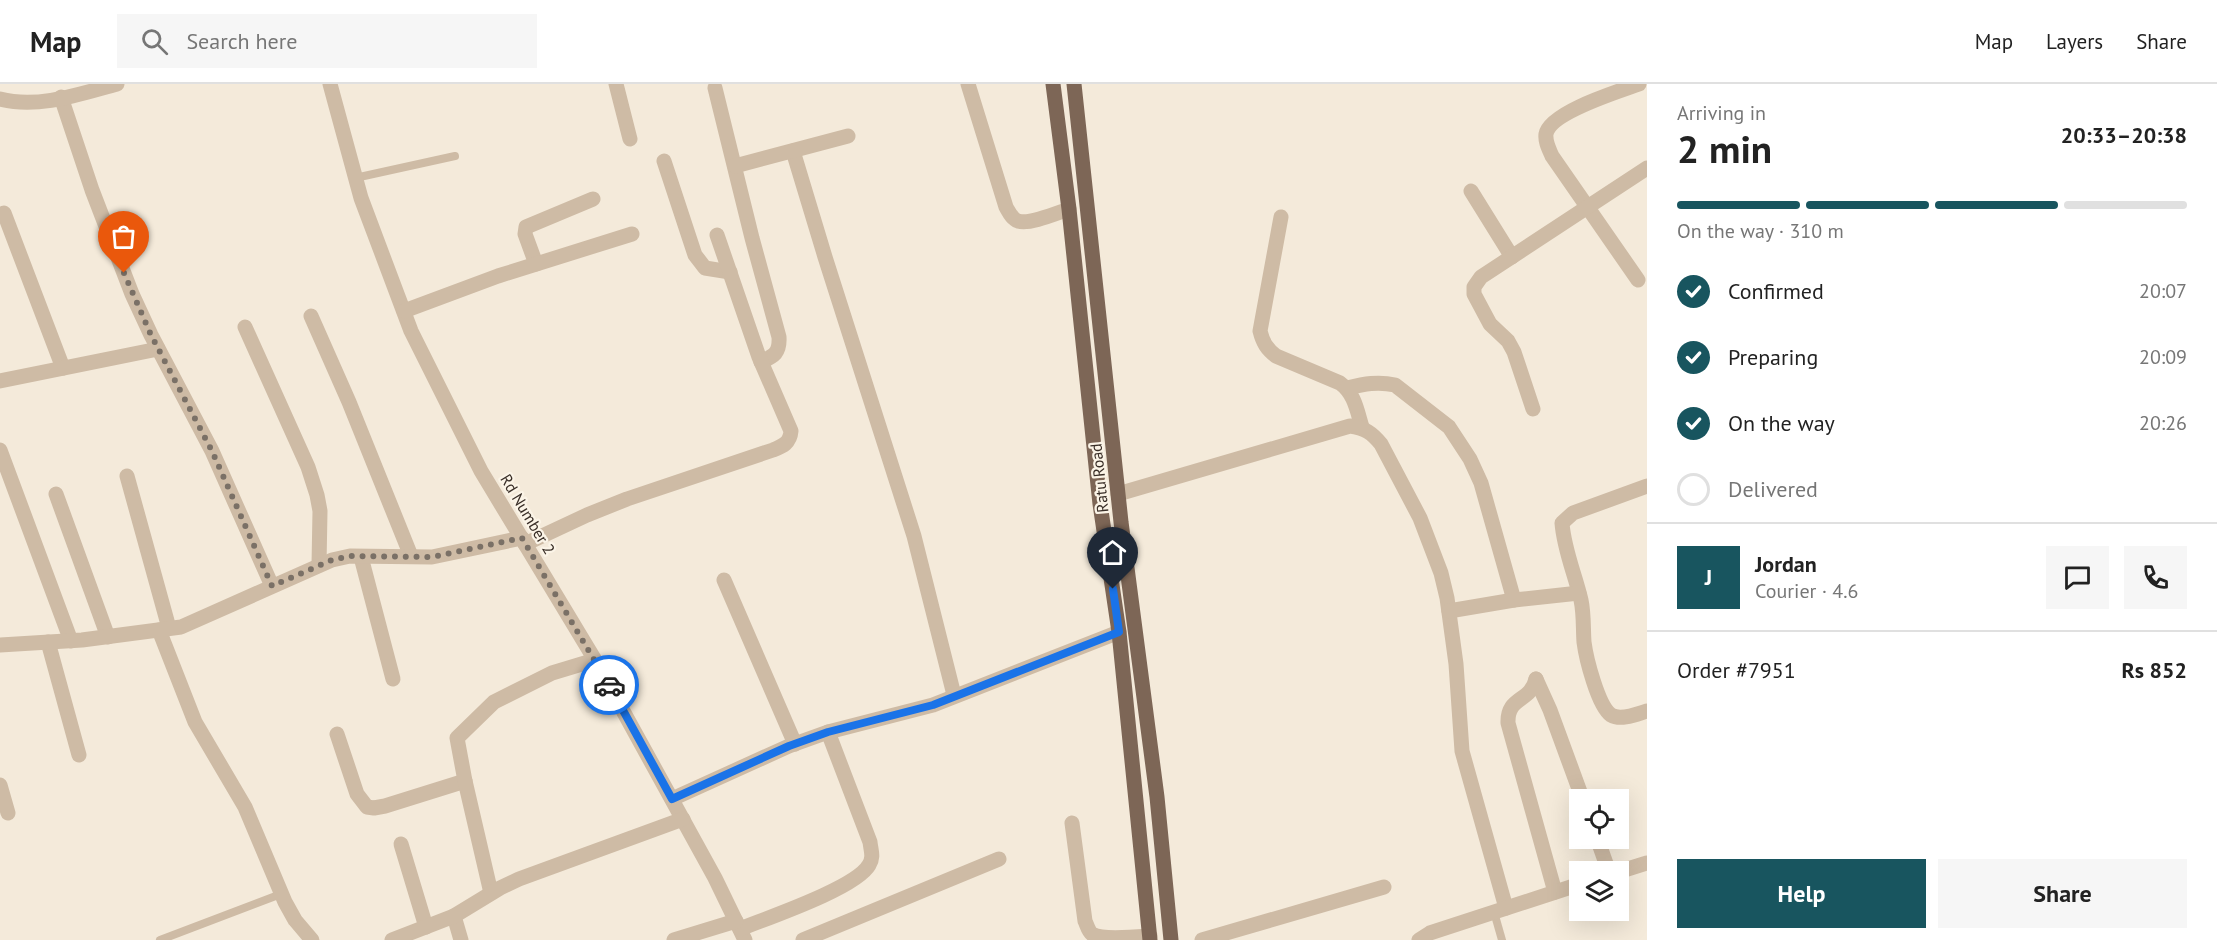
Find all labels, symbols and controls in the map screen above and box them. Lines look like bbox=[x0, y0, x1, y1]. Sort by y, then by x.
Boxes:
search box bbox=[117, 14, 537, 68]
text: Map bbox=[30, 23, 81, 60]
icon: search bbox=[138, 25, 171, 58]
text: Search here bbox=[186, 27, 297, 55]
text: Map bbox=[1975, 28, 2013, 55]
text: Layers bbox=[2046, 28, 2103, 55]
text: Share bbox=[2136, 28, 2187, 55]
text: Arriving in bbox=[1677, 100, 1766, 126]
text: 20:33–20:38 bbox=[2061, 121, 2187, 149]
text: 2 min bbox=[1677, 123, 1772, 174]
pin bbox=[98, 211, 149, 273]
text: On the way · 310 m bbox=[1677, 218, 1844, 244]
icon: bag bbox=[107, 220, 140, 253]
icon: check bbox=[1677, 275, 1710, 308]
text: Confirmed bbox=[1728, 277, 1824, 305]
text: 20:07 bbox=[2139, 278, 2187, 304]
icon: check bbox=[1677, 341, 1710, 374]
text: Preparing bbox=[1728, 343, 1818, 371]
text: 20:09 bbox=[2139, 344, 2187, 370]
icon: check bbox=[1677, 407, 1710, 440]
text: On the way bbox=[1728, 409, 1835, 437]
text: 20:26 bbox=[2139, 410, 2187, 436]
street label: Ratu Road bbox=[1085, 442, 1113, 514]
street label: Rd Number 2 bbox=[496, 470, 560, 558]
text: Delivered bbox=[1728, 475, 1818, 503]
pin bbox=[1087, 527, 1138, 589]
icon: home bbox=[1096, 536, 1129, 569]
button: chat bbox=[2046, 546, 2109, 609]
button: phone bbox=[2124, 546, 2187, 609]
text: Jordan bbox=[1755, 550, 1817, 578]
text: J bbox=[1705, 563, 1712, 591]
text: Courier · 4.6 bbox=[1755, 578, 1858, 604]
courier bbox=[579, 655, 639, 715]
text: Order #7951 bbox=[1677, 656, 1796, 684]
text: Rs 852 bbox=[2121, 656, 2187, 684]
icon: car bbox=[593, 669, 626, 702]
map controls bbox=[1569, 789, 1629, 921]
button: locate bbox=[1569, 789, 1629, 849]
button: Help bbox=[1677, 859, 1926, 928]
button: Share bbox=[1938, 859, 2187, 928]
button: layers bbox=[1569, 861, 1629, 921]

